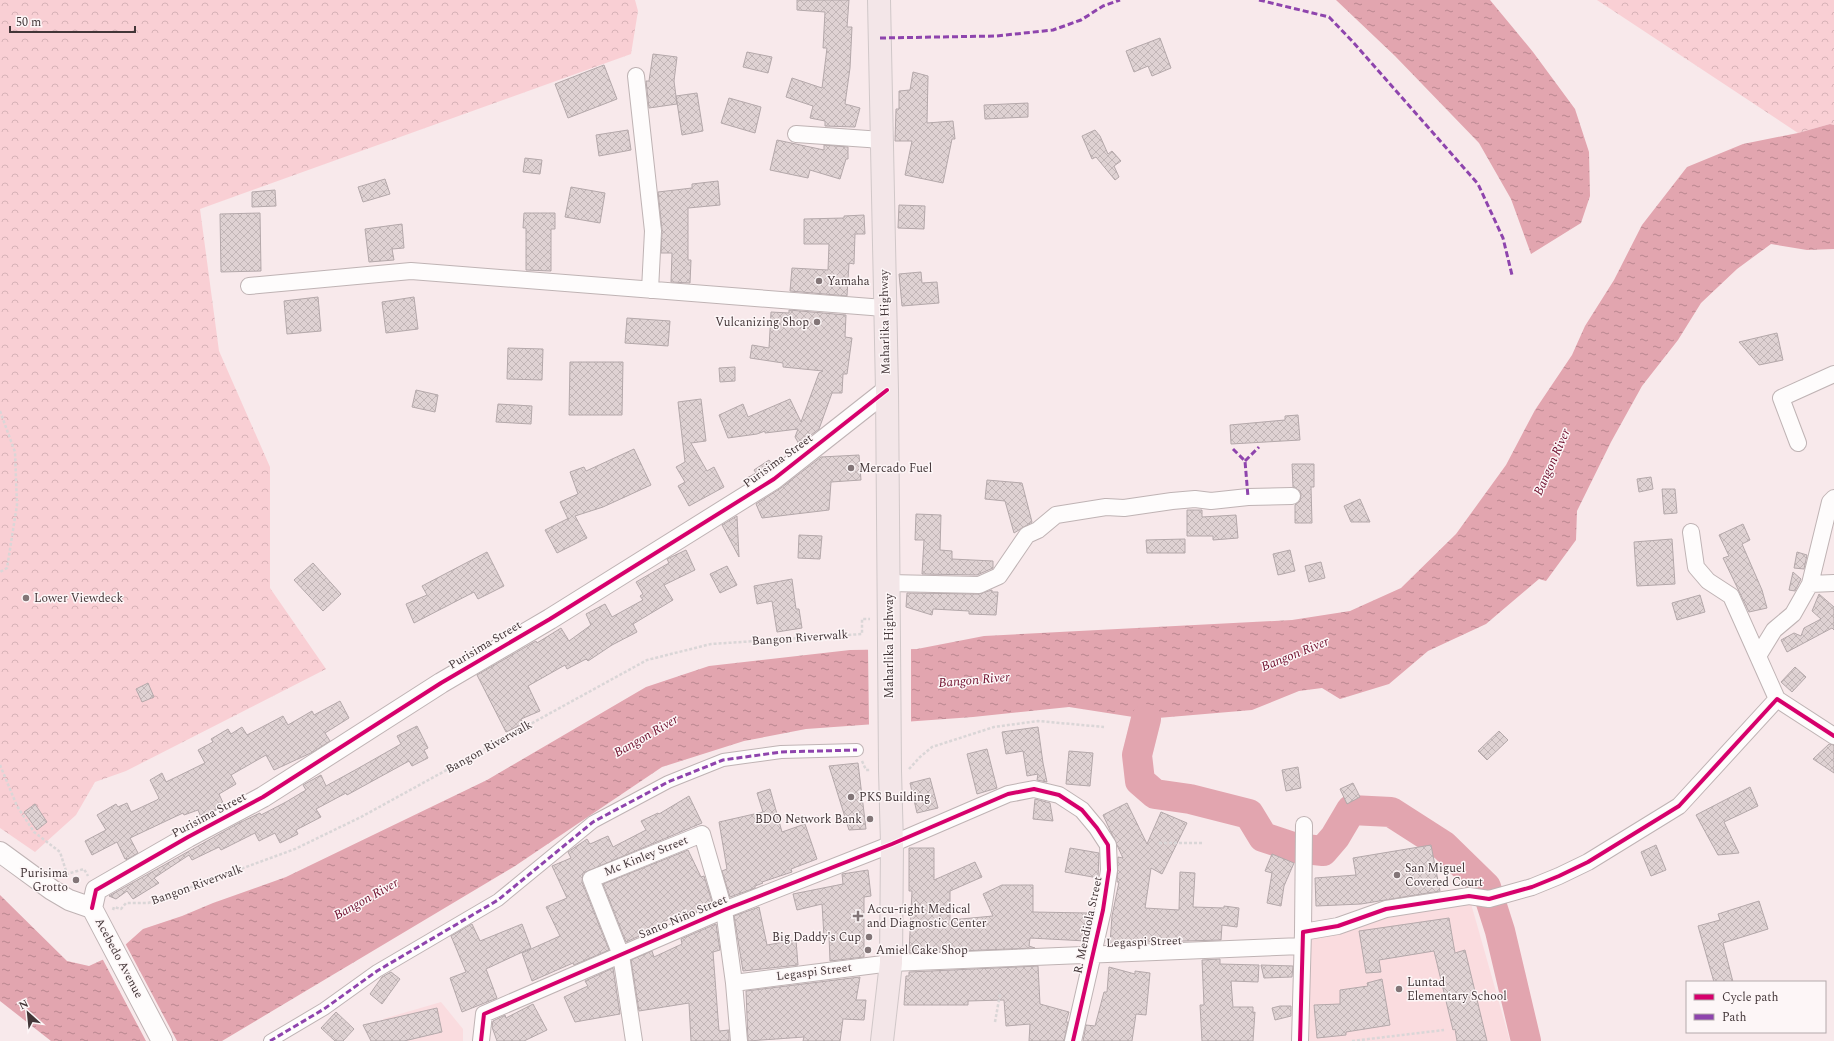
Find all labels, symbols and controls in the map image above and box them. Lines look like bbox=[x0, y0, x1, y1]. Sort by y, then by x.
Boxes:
scale bar bbox=[10, 8, 135, 34]
text: 50 m bbox=[16, 13, 41, 32]
street label: Maharlika Highway bbox=[875, 268, 895, 375]
place label: Yamaha bbox=[827, 272, 870, 291]
marker: Yamaha bbox=[814, 276, 824, 286]
place label: Vulcanizing Shop bbox=[715, 313, 809, 332]
marker: Vulcanizing Shop bbox=[812, 317, 822, 327]
water label: Bangon River bbox=[1528, 425, 1576, 499]
street label: Purisima Street bbox=[739, 429, 817, 493]
place label: Mercado Fuel bbox=[859, 459, 932, 478]
marker: Mercado Fuel bbox=[846, 463, 856, 473]
place label: Lower Viewdeck bbox=[34, 589, 123, 608]
street label: Maharlika Highway bbox=[880, 592, 899, 698]
marker: Lower Viewdeck bbox=[21, 593, 31, 603]
street label: Purisima Street bbox=[445, 616, 525, 674]
street label: Bangon Riverwalk bbox=[751, 625, 849, 651]
water label: Bangon River bbox=[1258, 631, 1332, 677]
water label: Bangon River bbox=[938, 667, 1011, 693]
water label: Bangon River bbox=[610, 709, 682, 763]
street label: Bangon Riverwalk bbox=[442, 715, 536, 779]
street label: Purisima Street bbox=[168, 787, 250, 843]
place label: PKS Building bbox=[859, 788, 930, 807]
marker: PKS Building bbox=[846, 792, 856, 802]
place label: BDO Network Bank bbox=[755, 810, 862, 829]
marker: BDO Network Bank bbox=[865, 814, 875, 824]
street label: Mc Kinley Street bbox=[601, 831, 691, 881]
street label: Bangon Riverwalk bbox=[148, 859, 246, 910]
place label: San Miguel Covered Court bbox=[1405, 859, 1483, 892]
place label: Purisima Grotto bbox=[20, 864, 68, 897]
marker: San Miguel Covered Court bbox=[1392, 870, 1402, 880]
water label: Bangon River bbox=[330, 873, 403, 925]
marker: Purisima Grotto bbox=[71, 875, 81, 885]
street label: R. Mendiola Street bbox=[1068, 875, 1108, 975]
street label: Santo Niño Street bbox=[636, 890, 730, 944]
place label: Accu-right Medical and Diagnostic Center bbox=[867, 900, 987, 933]
marker: Accu-right Medical and Diagnostic Center bbox=[852, 910, 864, 922]
street label: Acebedo Avenue bbox=[90, 914, 148, 1002]
place label: Big Daddy's Cup bbox=[772, 928, 861, 947]
street label: Legaspi Street bbox=[1106, 931, 1182, 953]
marker: Big Daddy's Cup bbox=[864, 932, 874, 942]
place label: Amiel Cake Shop bbox=[876, 941, 968, 960]
marker: Amiel Cake Shop bbox=[863, 945, 873, 955]
street label: Legaspi Street bbox=[775, 958, 853, 986]
place label: Luntad Elementary School bbox=[1407, 973, 1507, 1006]
legend bbox=[1686, 981, 1826, 1033]
marker: Luntad Elementary School bbox=[1394, 984, 1404, 994]
text: Cycle path bbox=[1722, 988, 1779, 1007]
north arrow bbox=[8, 993, 48, 1033]
text: N bbox=[16, 995, 32, 1014]
text: Path bbox=[1722, 1008, 1747, 1027]

